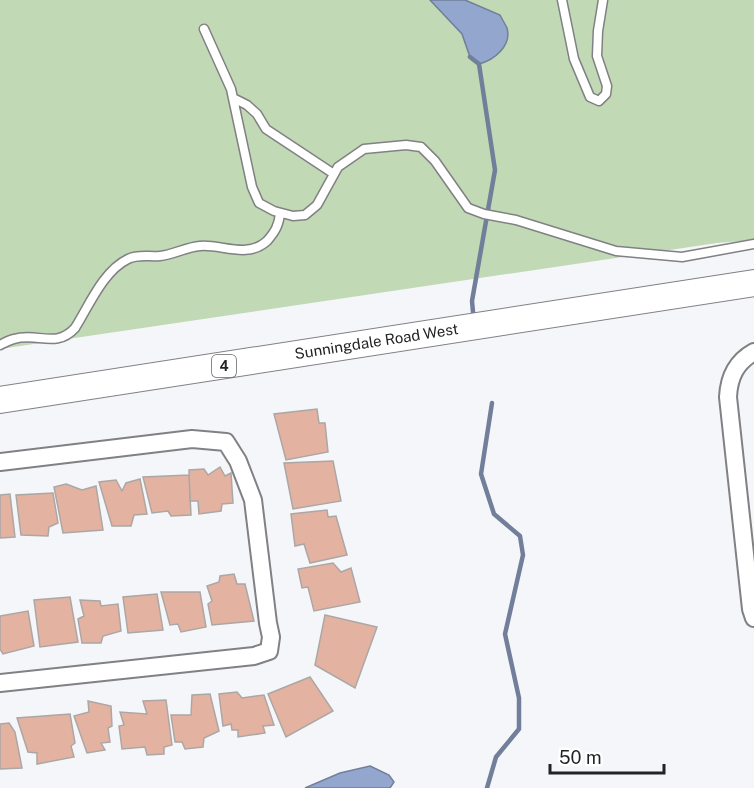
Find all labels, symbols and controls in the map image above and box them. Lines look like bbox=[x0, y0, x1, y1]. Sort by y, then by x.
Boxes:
street label: Sunningdale Road West bbox=[293, 320, 460, 362]
road number: 4 bbox=[212, 355, 236, 377]
scale bar bbox=[550, 737, 664, 775]
text: 50 m bbox=[559, 747, 602, 768]

